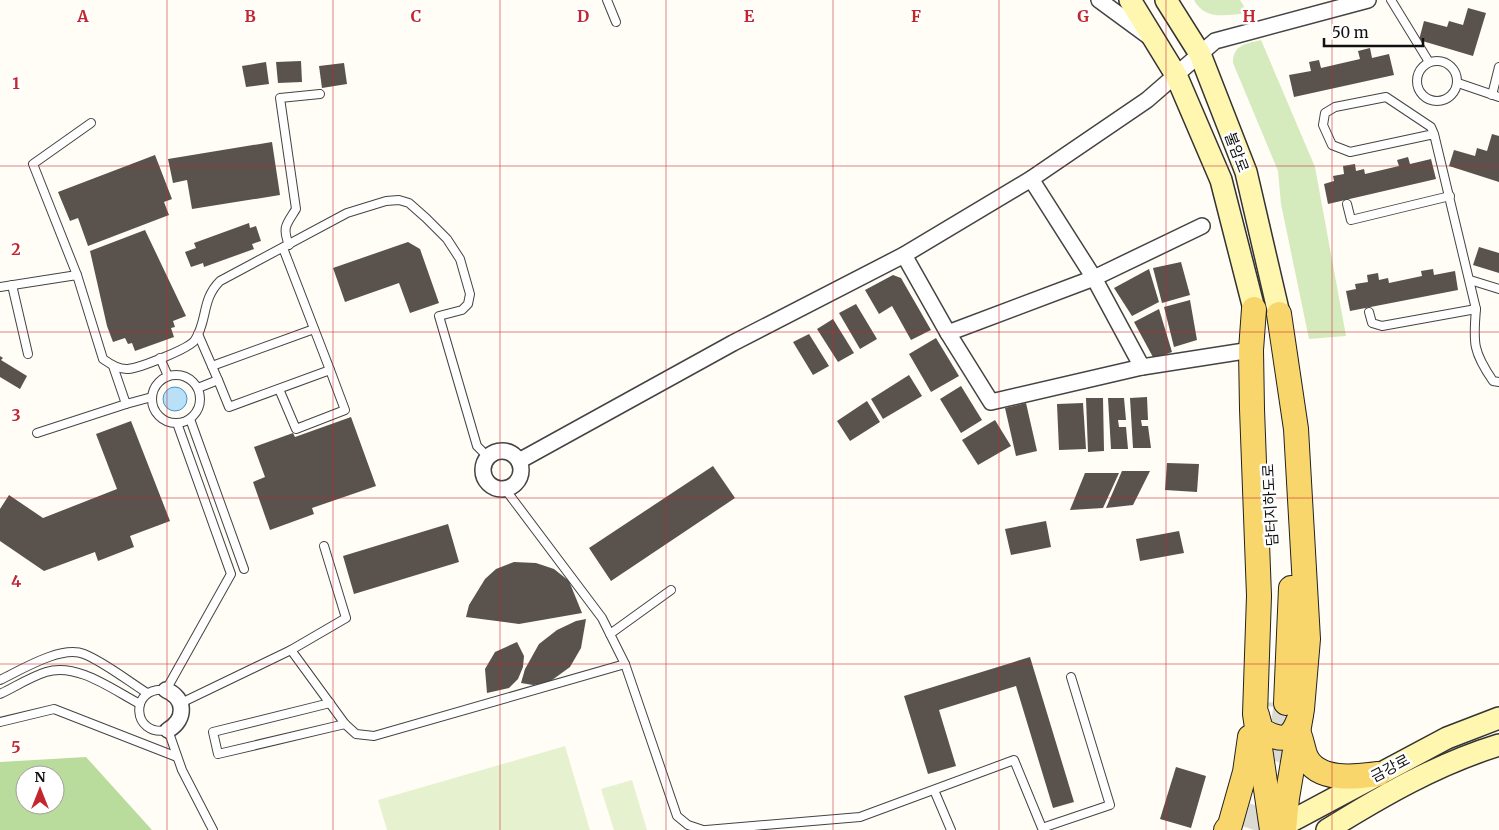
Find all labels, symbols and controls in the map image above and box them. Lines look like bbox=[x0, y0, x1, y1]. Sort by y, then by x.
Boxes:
text: A bbox=[76, 6, 89, 26]
text: B bbox=[244, 6, 256, 26]
text: C bbox=[411, 6, 421, 26]
text: D bbox=[577, 6, 589, 26]
text: E bbox=[744, 6, 755, 26]
text: F bbox=[911, 6, 921, 26]
text: G bbox=[1077, 6, 1089, 26]
text: H bbox=[1242, 6, 1256, 26]
scale bar bbox=[1324, 15, 1423, 47]
text: 50 m bbox=[1332, 23, 1369, 42]
text: 1 bbox=[12, 73, 20, 93]
street label: 불암로 bbox=[1221, 129, 1253, 175]
text: 2 bbox=[11, 239, 21, 259]
text: 3 bbox=[11, 405, 21, 425]
street label: 담터지하도로 bbox=[1258, 463, 1282, 547]
text: 4 bbox=[11, 571, 21, 591]
text: 5 bbox=[11, 737, 21, 757]
street label: 금강로 bbox=[1367, 750, 1413, 786]
north arrow bbox=[15, 765, 65, 815]
text: N bbox=[34, 768, 46, 786]

